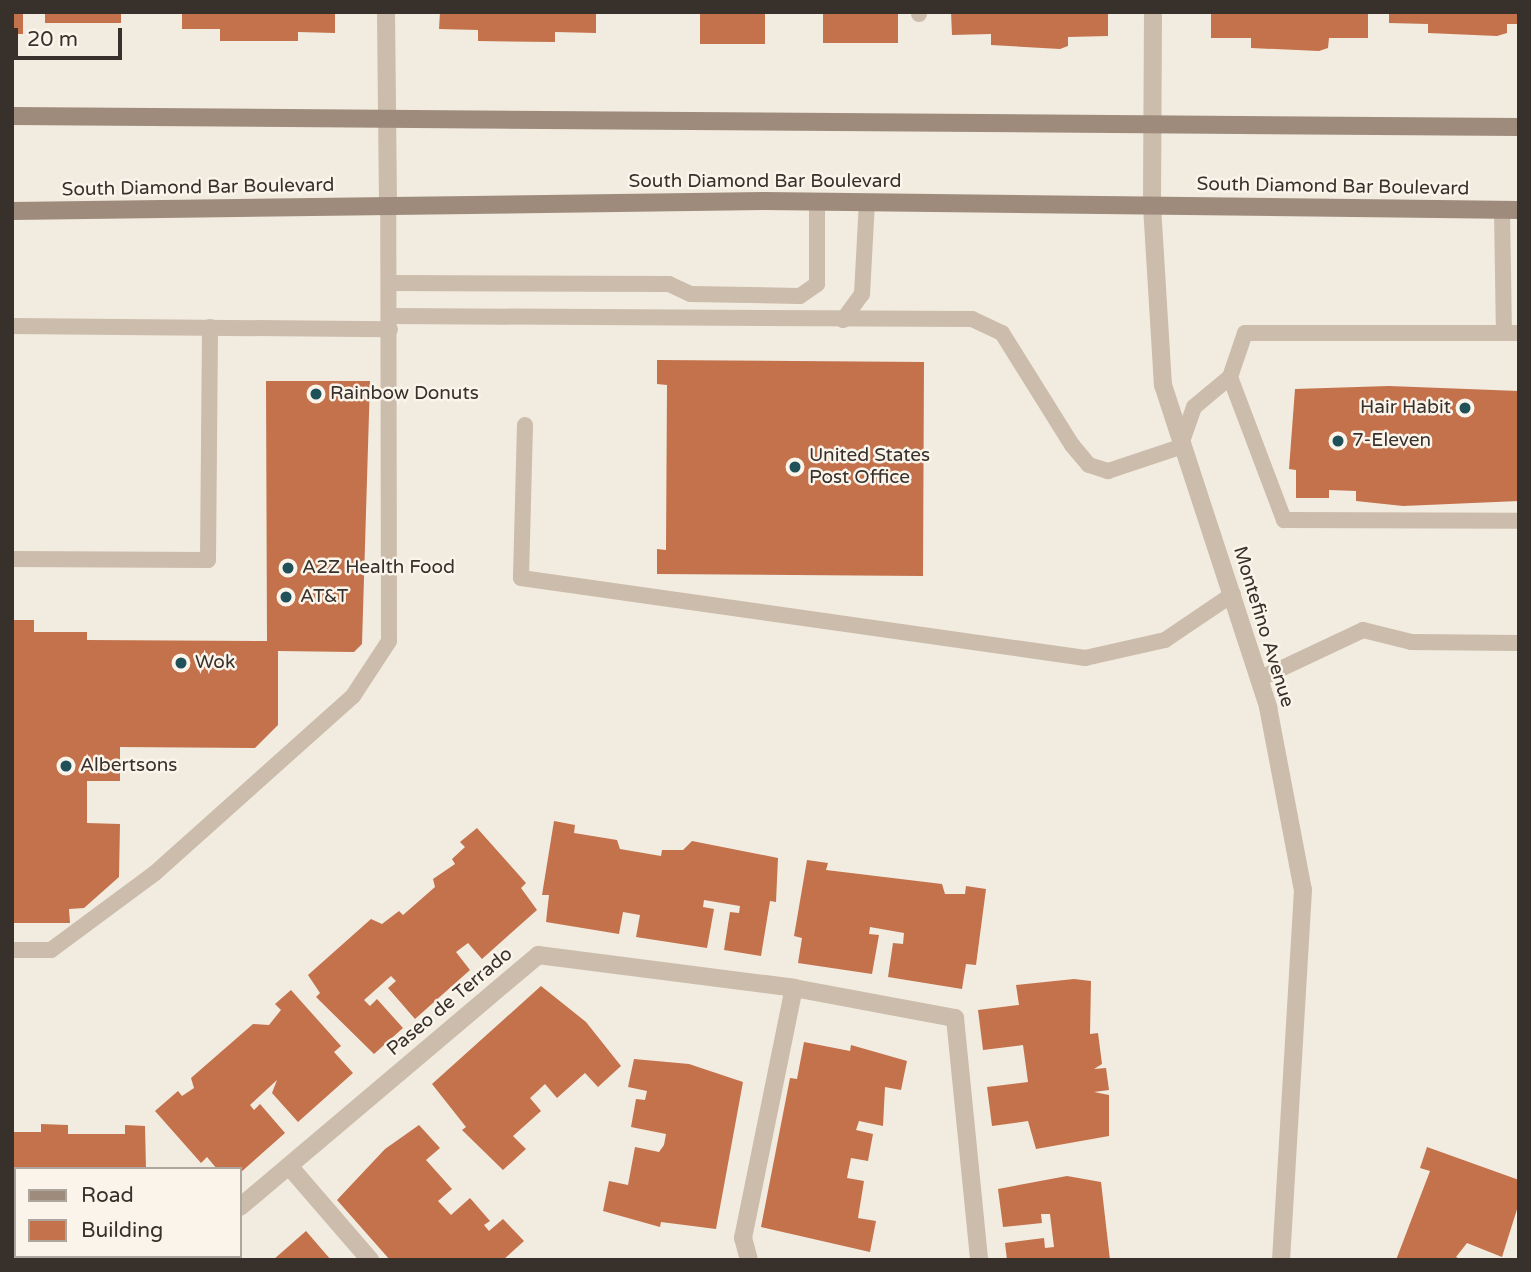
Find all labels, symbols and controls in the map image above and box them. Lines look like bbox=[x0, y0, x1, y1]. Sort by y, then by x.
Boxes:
scale bar bbox=[18, 14, 126, 58]
text: 20 m bbox=[27, 27, 78, 52]
street label: South Diamond Bar Boulevard bbox=[629, 171, 901, 193]
street label: South Diamond Bar Boulevard bbox=[1196, 173, 1470, 201]
street label: South Diamond Bar Boulevard bbox=[61, 174, 335, 202]
place label: Rainbow Donuts bbox=[330, 383, 479, 405]
marker: Rainbow Donuts bbox=[308, 386, 324, 402]
place label: Hair Habit bbox=[1360, 397, 1451, 419]
marker: Hair Habit bbox=[1457, 400, 1473, 416]
place label: 7-Eleven bbox=[1352, 430, 1431, 452]
marker: 7-Eleven bbox=[1330, 433, 1346, 449]
place label: United States Post Office bbox=[809, 445, 930, 489]
marker: United States Post Office bbox=[787, 459, 803, 475]
street label: Montefino Avenue bbox=[1228, 544, 1298, 710]
place label: A2Z Health Food bbox=[302, 557, 455, 579]
marker: A2Z Health Food bbox=[280, 560, 296, 576]
place label: AT&T bbox=[300, 586, 348, 608]
marker: AT&T bbox=[278, 589, 294, 605]
place label: Wok bbox=[195, 652, 235, 674]
marker: Wok bbox=[173, 655, 189, 671]
place label: Albertsons bbox=[80, 755, 177, 777]
marker: Albertsons bbox=[58, 758, 74, 774]
street label: Paseo de Terrado bbox=[383, 943, 517, 1061]
legend bbox=[14, 1167, 242, 1258]
text: Road bbox=[81, 1183, 134, 1208]
text: Building bbox=[81, 1218, 163, 1243]

